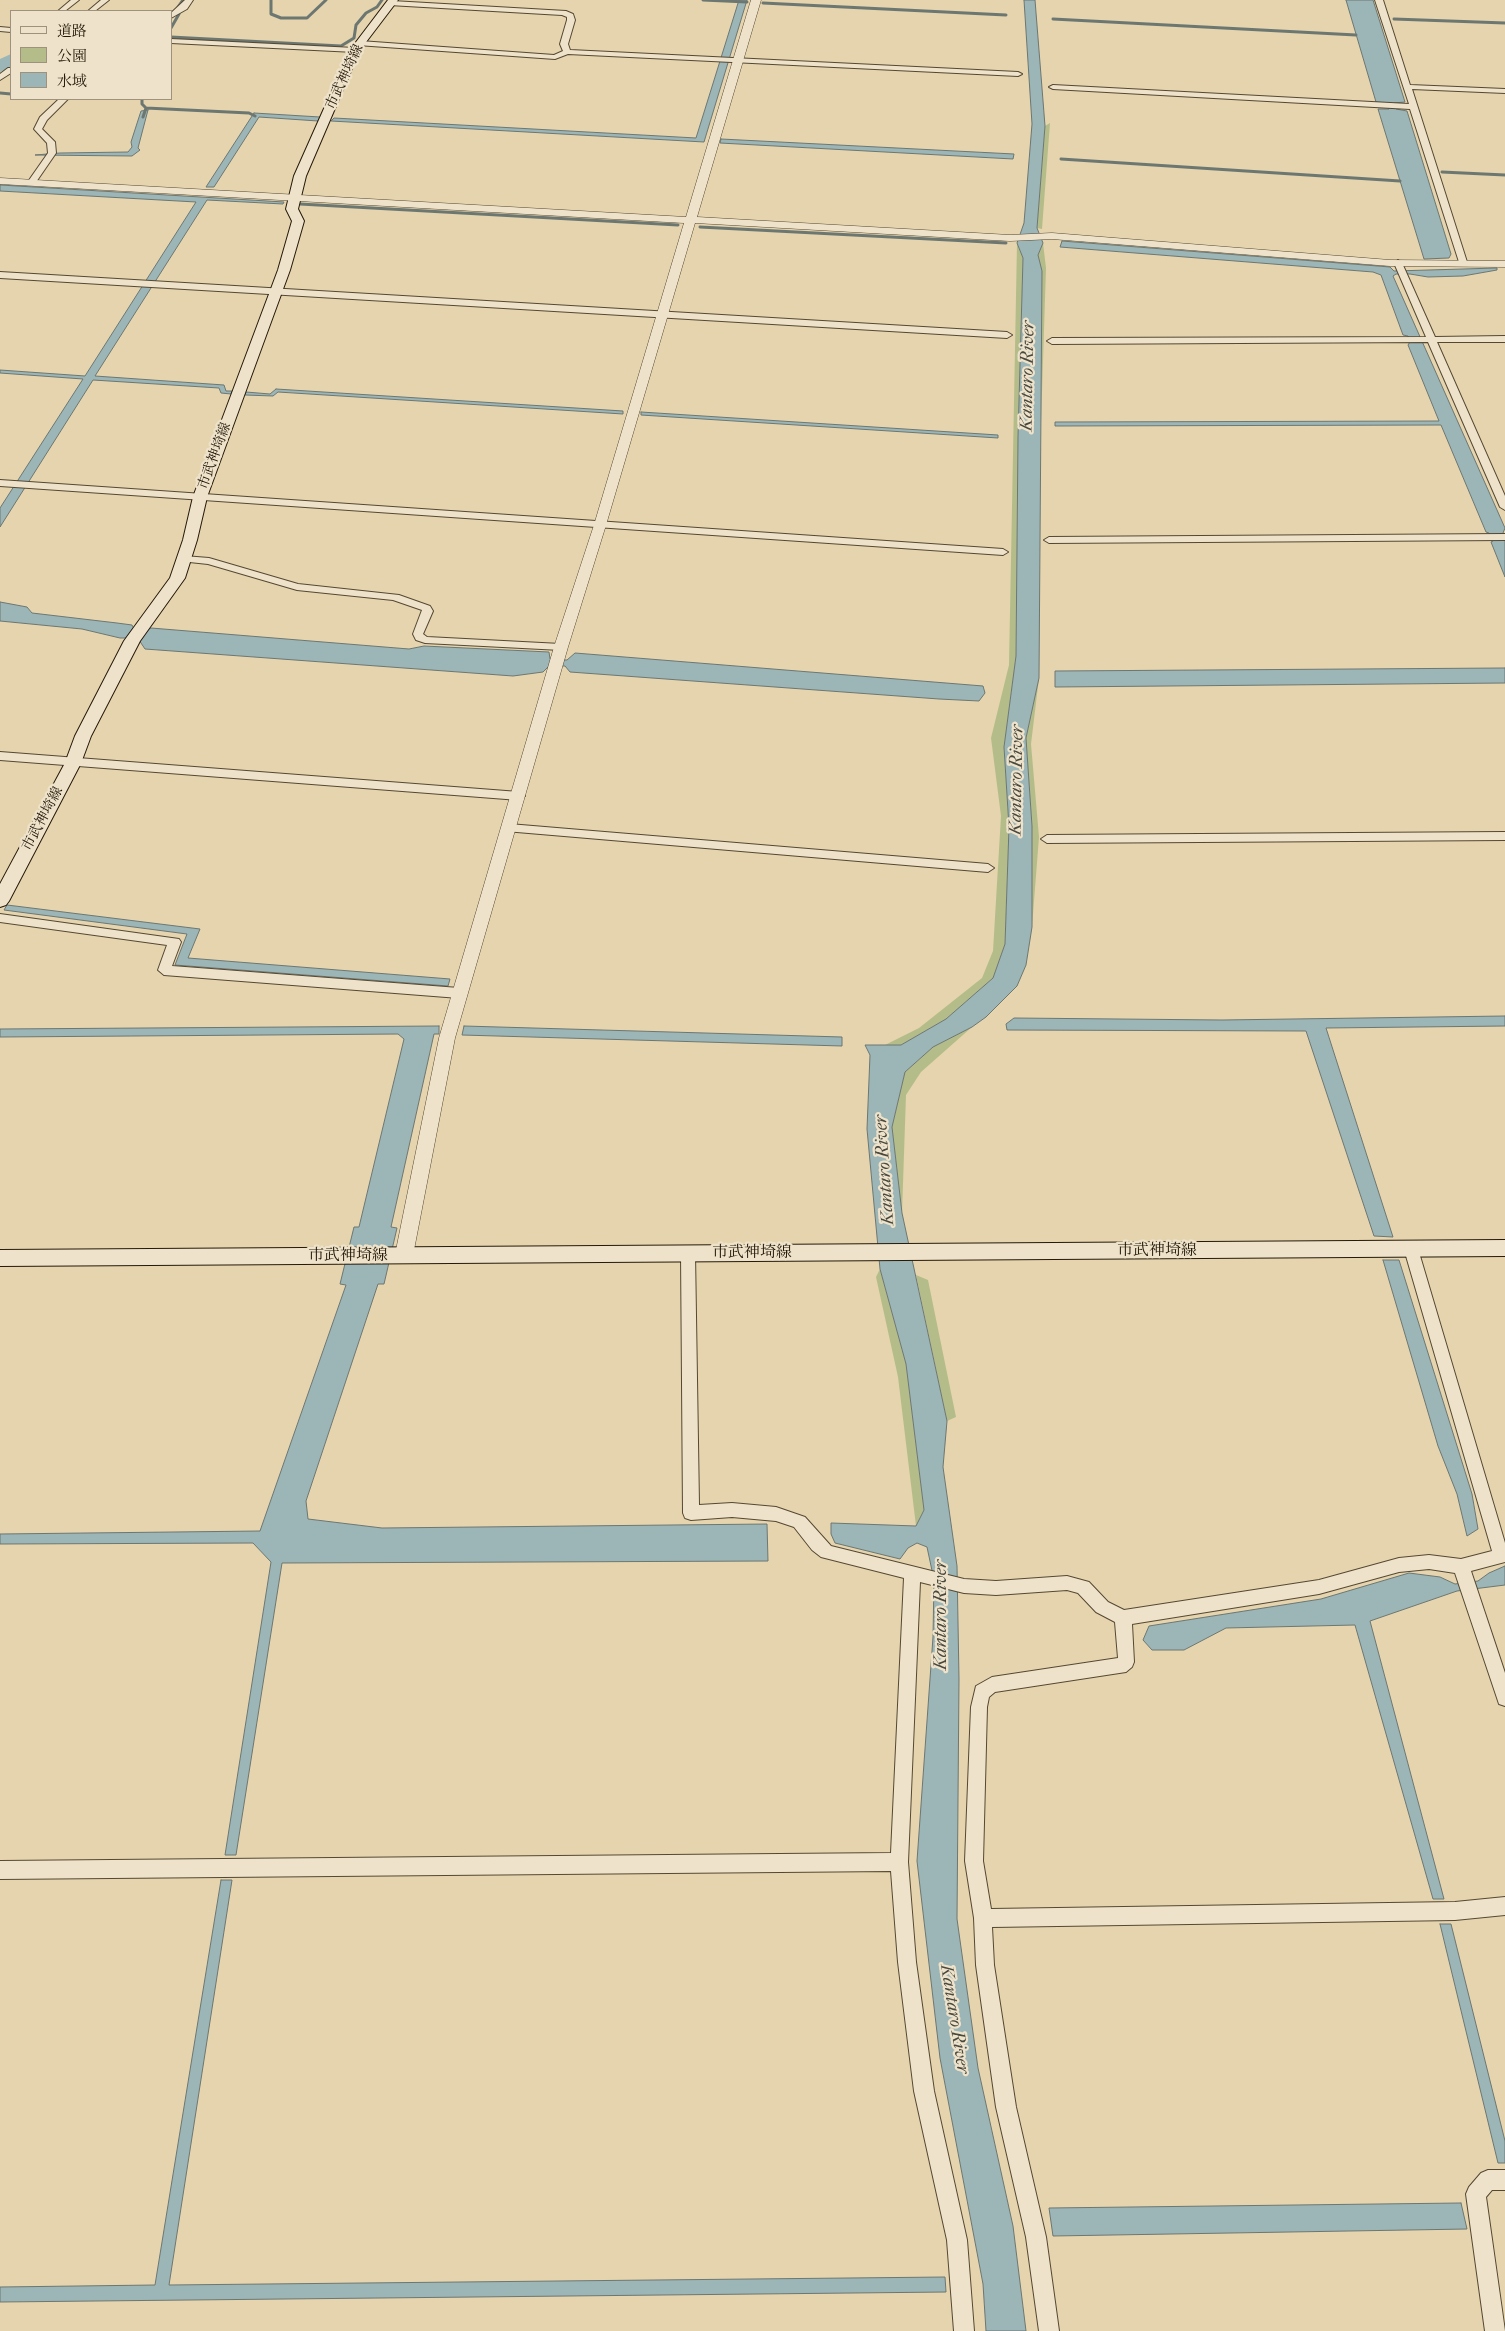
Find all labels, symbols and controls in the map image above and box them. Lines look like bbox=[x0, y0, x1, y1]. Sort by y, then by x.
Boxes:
legend bbox=[10, 10, 172, 100]
text: 道路 bbox=[57, 22, 87, 40]
street label: 市武神埼線 bbox=[323, 42, 367, 112]
text: 公園 bbox=[57, 47, 87, 65]
text: 水域 bbox=[57, 72, 87, 90]
water label: Kantaro River bbox=[1016, 321, 1040, 431]
street label: 市武神埼線 bbox=[195, 420, 235, 492]
water label: Kantaro River bbox=[1005, 725, 1029, 835]
street label: 市武神埼線 bbox=[19, 784, 67, 854]
water label: Kantaro River bbox=[870, 1114, 900, 1226]
street label: 市武神埼線 bbox=[1117, 1241, 1197, 1261]
street label: 市武神埼線 bbox=[712, 1243, 792, 1263]
street label: 市武神埼線 bbox=[308, 1246, 388, 1266]
water label: Kantaro River bbox=[931, 1560, 953, 1670]
water label: Kantaro River bbox=[935, 1963, 973, 2075]

